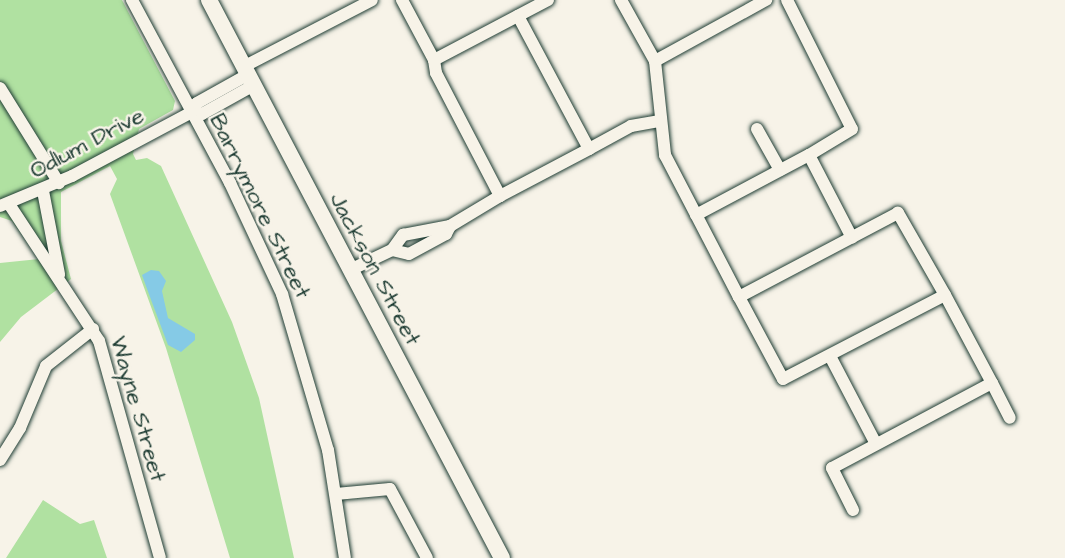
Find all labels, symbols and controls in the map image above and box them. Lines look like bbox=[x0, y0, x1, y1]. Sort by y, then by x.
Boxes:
street label: Odlum Drive bbox=[25, 101, 149, 185]
street label: Barrymore Street bbox=[203, 109, 317, 303]
street label: Jackson Street bbox=[323, 188, 427, 350]
street label: Wayne Street bbox=[104, 333, 172, 485]

